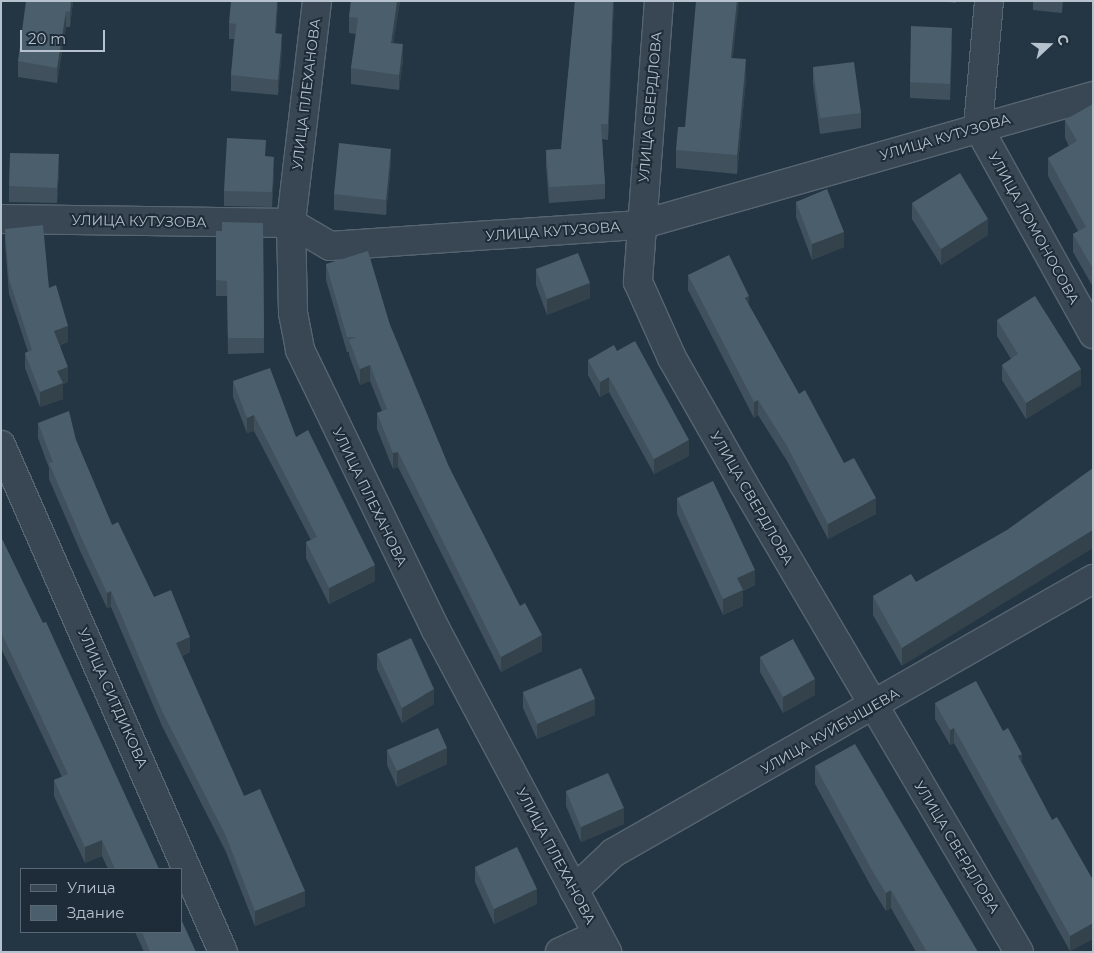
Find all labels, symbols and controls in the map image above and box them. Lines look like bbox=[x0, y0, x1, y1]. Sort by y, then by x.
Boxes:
street label: УЛИЦА ПЛЕХАНОВА bbox=[288, 17, 324, 171]
scale bar bbox=[22, 20, 108, 52]
north arrow bbox=[1024, 20, 1074, 70]
text: 20 m bbox=[28, 29, 66, 48]
street label: УЛИЦА СВЕРДЛОВА bbox=[635, 31, 665, 183]
text: С bbox=[1053, 32, 1073, 48]
street label: УЛИЦА КУТУЗОВА bbox=[878, 110, 1012, 164]
street label: УЛИЦА ЛОМОНОСОВА bbox=[985, 149, 1083, 307]
street label: УЛИЦА КУТУЗОВА bbox=[71, 211, 207, 231]
street label: УЛИЦА КУТУЗОВА bbox=[485, 218, 621, 244]
street label: УЛИЦА ПЛЕХАНОВА bbox=[329, 425, 411, 569]
street label: УЛИЦА СВЕРДЛОВА bbox=[707, 428, 797, 568]
street label: УЛИЦА СИТДИКОВА bbox=[74, 625, 152, 771]
street label: УЛИЦА КУЙБЫШЕВА bbox=[758, 684, 902, 778]
street label: УЛИЦА СВЕРДЛОВА bbox=[911, 778, 1003, 916]
street label: УЛИЦА ПЛЕХАНОВА bbox=[513, 785, 599, 927]
legend bbox=[20, 868, 182, 933]
text: Улица bbox=[67, 878, 115, 897]
text: Здание bbox=[67, 903, 125, 922]

